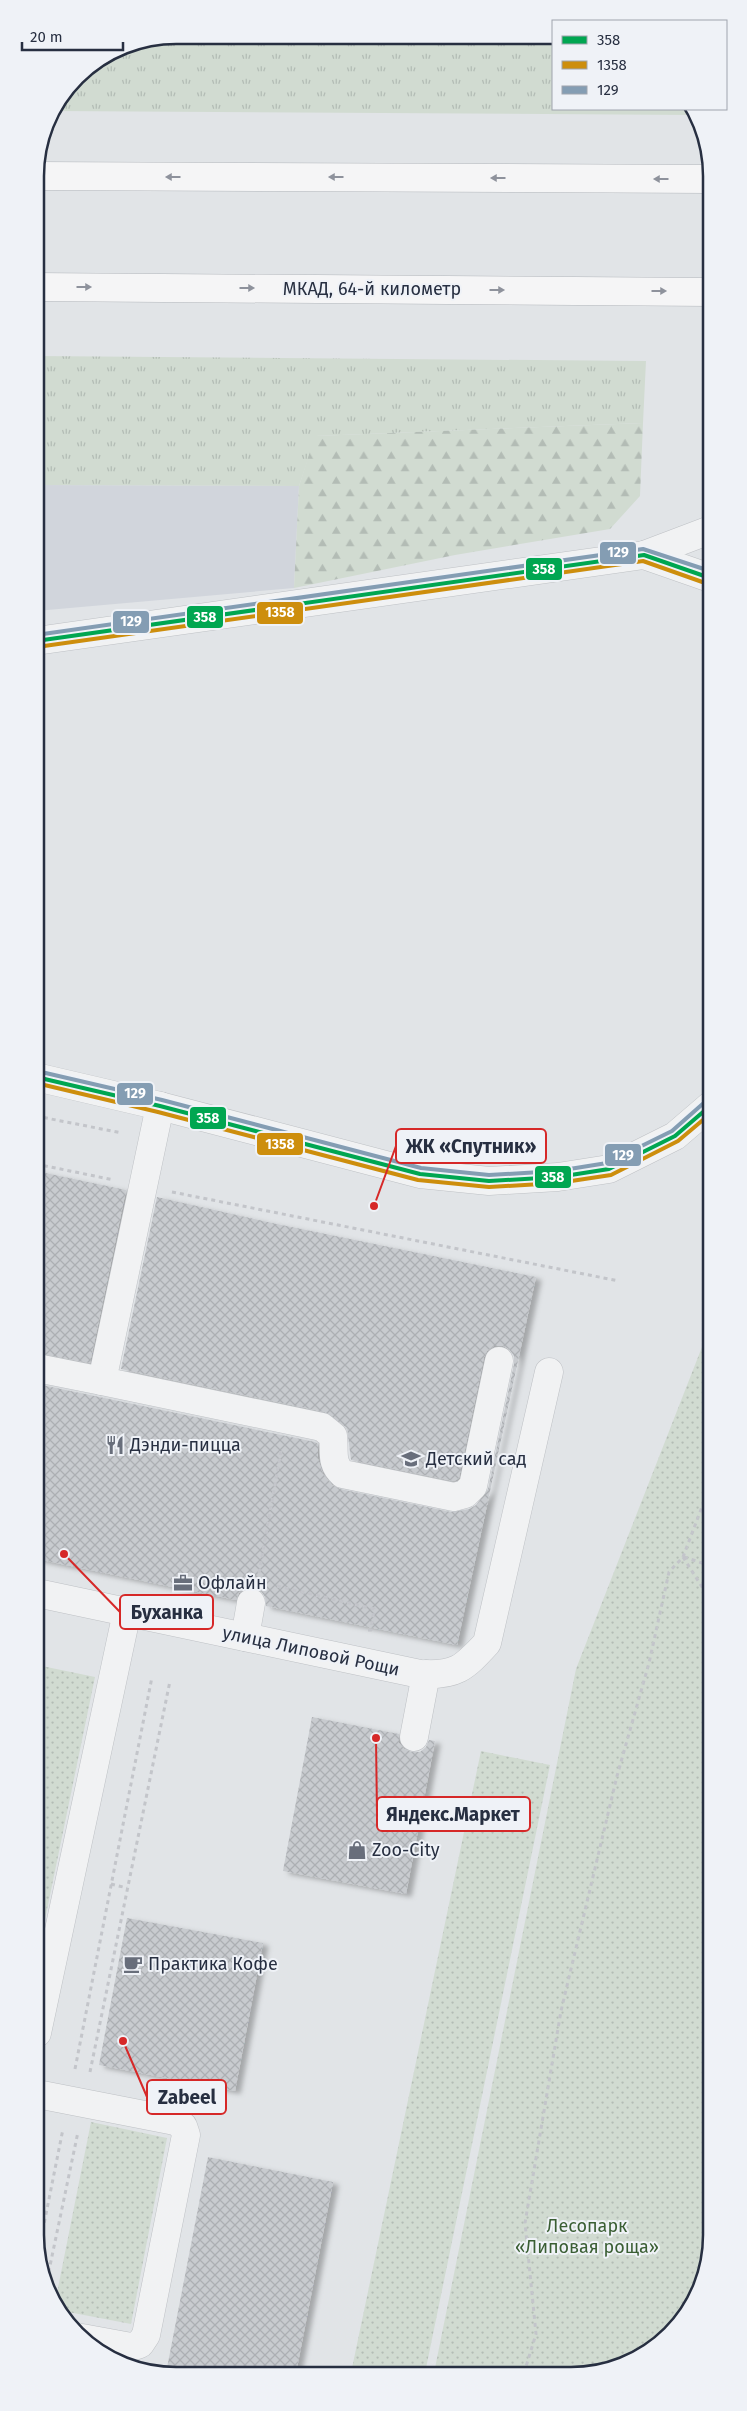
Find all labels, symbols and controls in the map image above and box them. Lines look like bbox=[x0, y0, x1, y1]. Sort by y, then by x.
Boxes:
scale bar bbox=[22, 20, 124, 52]
legend bbox=[552, 20, 727, 110]
text: 20 m bbox=[30, 28, 63, 46]
text: 358 bbox=[597, 31, 620, 49]
text: 1358 bbox=[597, 56, 627, 74]
text: 129 bbox=[597, 81, 619, 99]
one-way arrow bbox=[165, 173, 181, 181]
one-way arrow bbox=[327, 173, 343, 181]
one-way arrow bbox=[490, 174, 506, 182]
one-way arrow bbox=[652, 175, 668, 183]
street label: МКАД, 64-й километр bbox=[283, 278, 461, 300]
one-way arrow bbox=[76, 283, 92, 291]
one-way arrow bbox=[239, 284, 255, 292]
one-way arrow bbox=[489, 286, 505, 294]
one-way arrow bbox=[651, 287, 667, 295]
line badge: 129 bbox=[599, 541, 637, 565]
text: 129 bbox=[607, 544, 629, 561]
line badge: 358 bbox=[525, 557, 563, 581]
text: 358 bbox=[532, 561, 555, 578]
line badge: 1358 bbox=[256, 601, 304, 625]
text: 1358 bbox=[265, 604, 295, 621]
line badge: 358 bbox=[186, 605, 224, 629]
text: 358 bbox=[193, 609, 216, 626]
line badge: 129 bbox=[112, 610, 150, 634]
text: 129 bbox=[120, 613, 142, 630]
line badge: 129 bbox=[116, 1082, 154, 1106]
text: 129 bbox=[124, 1085, 146, 1102]
line badge: 358 bbox=[189, 1106, 227, 1130]
text: 358 bbox=[196, 1110, 219, 1127]
callout: ЖК «Спутник» bbox=[396, 1129, 546, 1163]
line badge: 1358 bbox=[256, 1132, 304, 1156]
text: ЖК «Спутник» bbox=[405, 1135, 536, 1158]
text: 1358 bbox=[265, 1136, 295, 1153]
line badge: 129 bbox=[604, 1143, 642, 1167]
text: 129 bbox=[612, 1147, 634, 1164]
line badge: 358 bbox=[534, 1165, 572, 1189]
text: 358 bbox=[541, 1169, 564, 1186]
restaurant icon: Дэнди-пицца bbox=[104, 1434, 126, 1456]
place label: Дэнди-пицца bbox=[129, 1434, 241, 1456]
school or university icon: Детский сад bbox=[400, 1448, 422, 1470]
place label: Детский сад bbox=[425, 1448, 527, 1470]
office icon: Офлайн bbox=[172, 1572, 194, 1594]
place label: Офлайн bbox=[198, 1572, 267, 1594]
callout: Буханка bbox=[120, 1595, 213, 1629]
text: Буханка bbox=[131, 1601, 203, 1624]
street label: улица Липовой Рощи bbox=[220, 1621, 402, 1681]
callout: Яндекс.Маркет bbox=[377, 1797, 530, 1831]
text: Яндекс.Маркет bbox=[386, 1803, 521, 1826]
shop icon: Zoo-City bbox=[346, 1839, 368, 1861]
place label: Zoo-City bbox=[372, 1839, 440, 1861]
cafe icon: Практика Кофе bbox=[122, 1953, 144, 1975]
place label: Практика Кофе bbox=[148, 1953, 278, 1975]
callout: Zabeel bbox=[147, 2080, 226, 2114]
text: Zabeel bbox=[158, 2086, 217, 2109]
park label: Лесопарк «Липовая роща» bbox=[515, 2215, 659, 2258]

